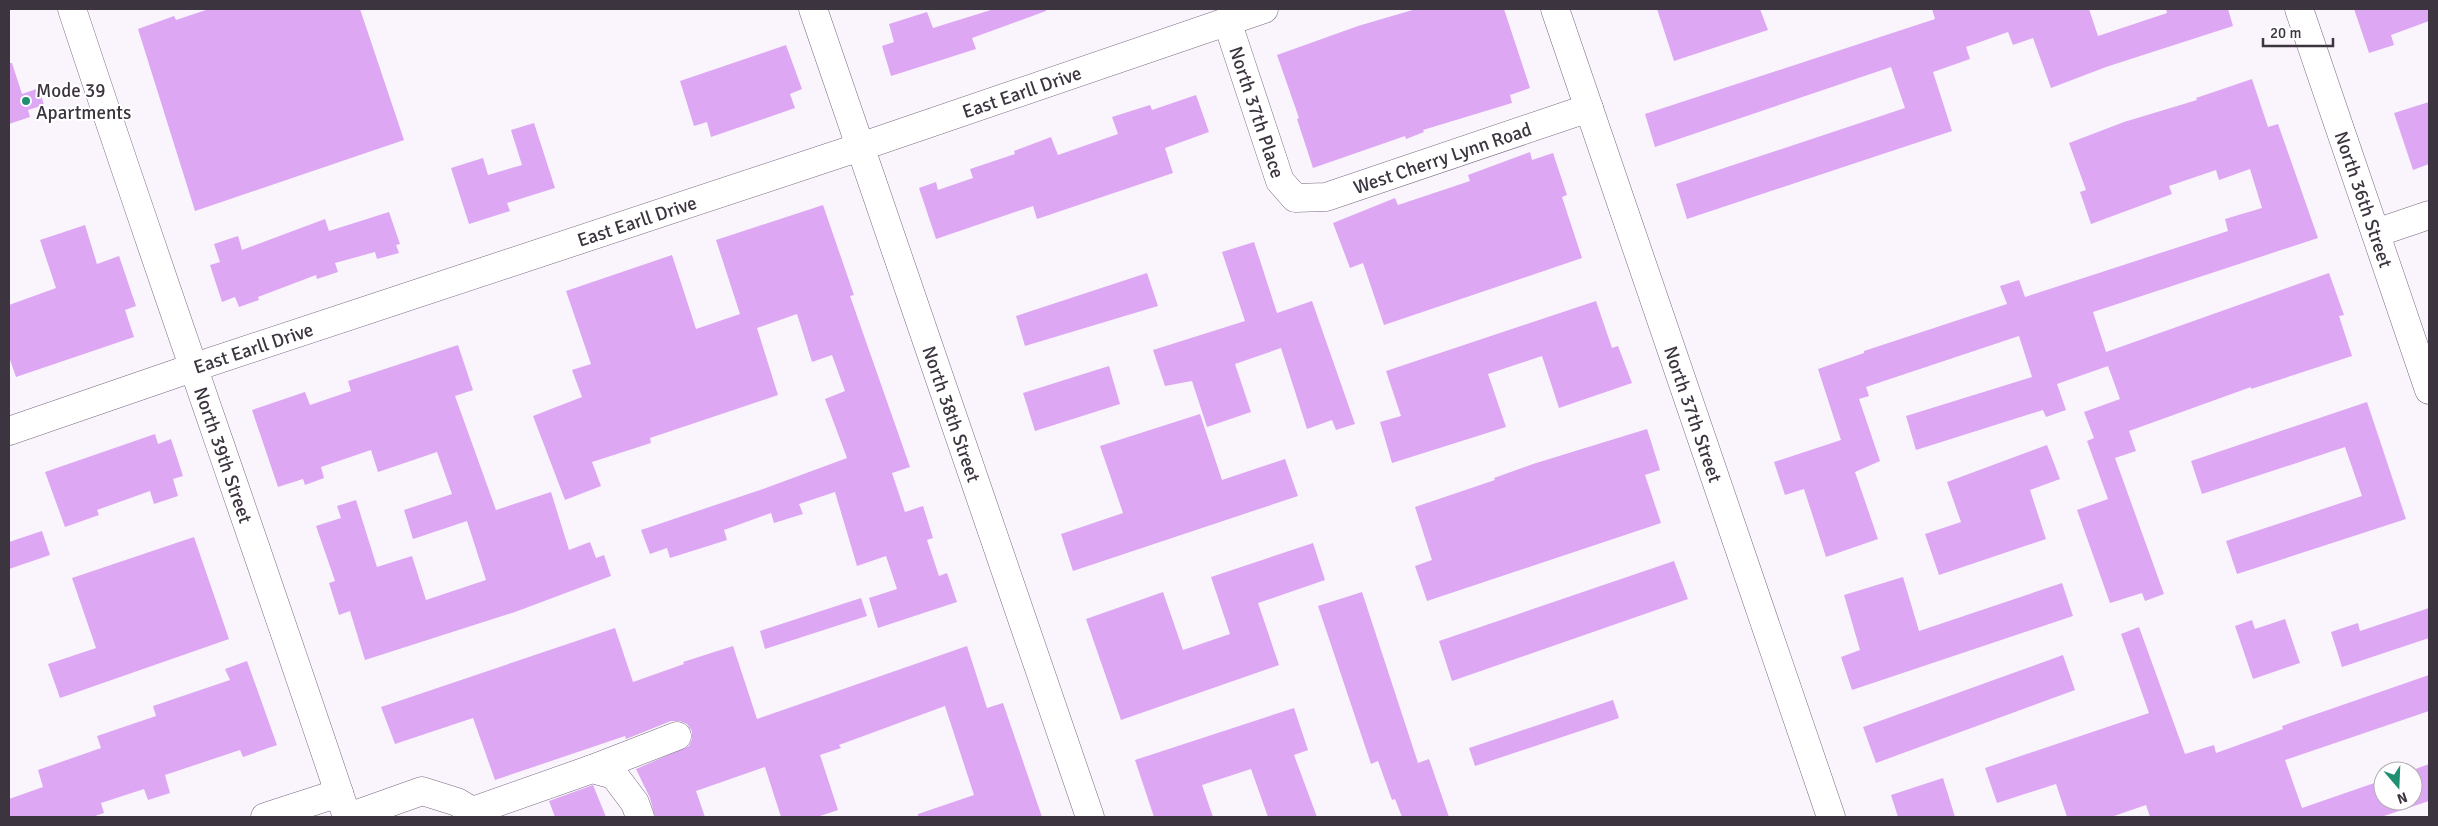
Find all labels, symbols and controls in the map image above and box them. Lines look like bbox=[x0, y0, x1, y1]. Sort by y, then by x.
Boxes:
scale bar bbox=[2263, 15, 2333, 47]
text: 20 m bbox=[2270, 24, 2301, 42]
street label: North 37th Place bbox=[1223, 43, 1289, 181]
street label: East Earll Drive bbox=[959, 61, 1085, 124]
place label: Mode 39 Apartments bbox=[36, 79, 131, 125]
marker: Mode 39 Apartments bbox=[20, 95, 32, 107]
street label: West Cherry Lynn Road bbox=[1350, 117, 1535, 200]
street label: North 36th Street bbox=[2329, 128, 2397, 271]
street label: East Earll Drive bbox=[574, 191, 700, 253]
street label: East Earll Drive bbox=[191, 318, 316, 380]
street label: North 38th Street bbox=[916, 343, 985, 486]
street label: North 37th Street bbox=[1658, 343, 1727, 486]
street label: North 39th Street bbox=[188, 384, 257, 527]
north arrow bbox=[2373, 761, 2423, 811]
text: N bbox=[2395, 788, 2409, 807]

